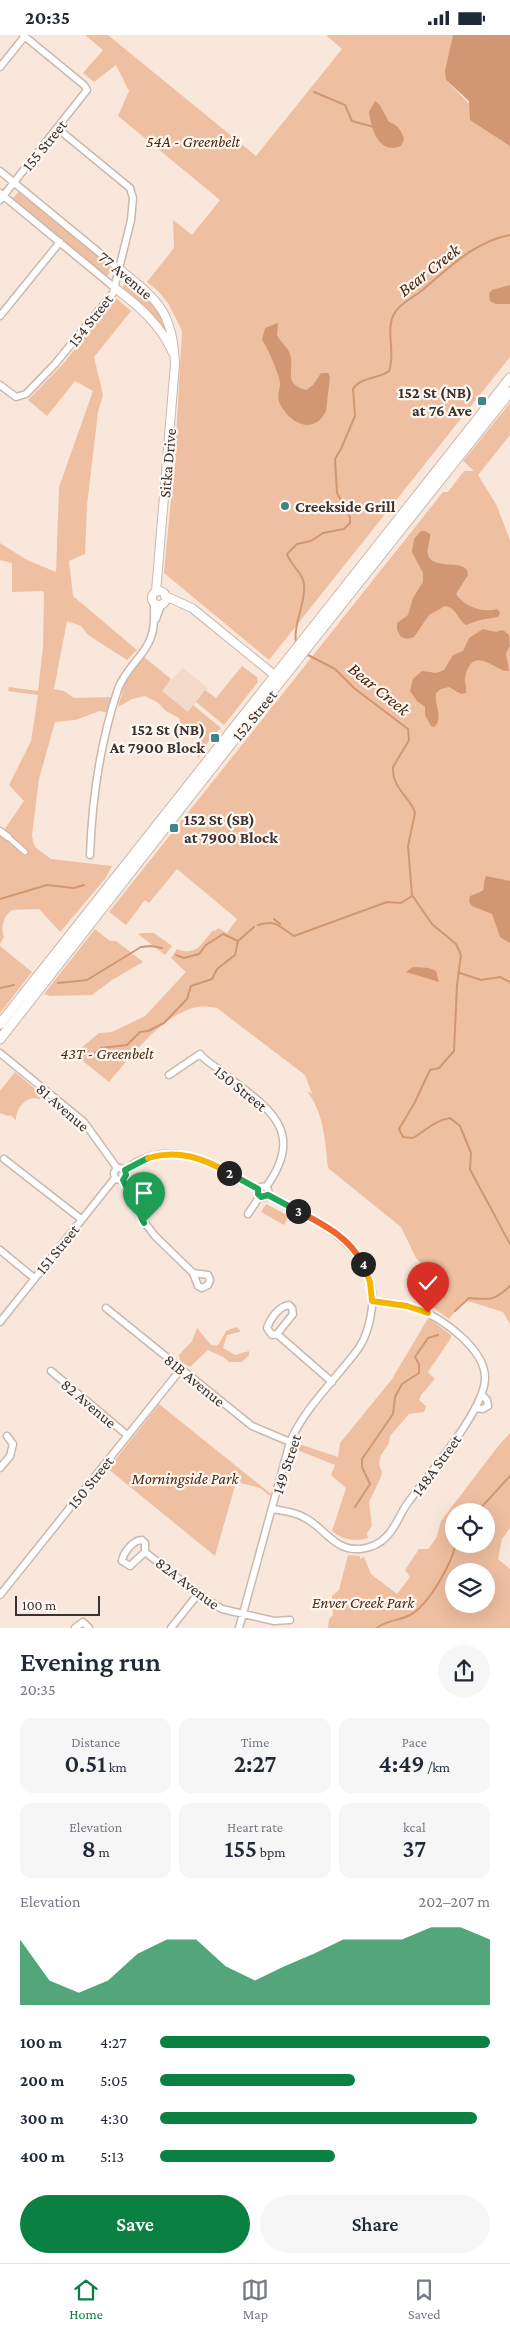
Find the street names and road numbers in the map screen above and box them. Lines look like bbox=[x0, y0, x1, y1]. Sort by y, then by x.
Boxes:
street label: 155 Street bbox=[19, 116, 71, 174]
street label: 77 Avenue bbox=[95, 248, 156, 303]
street label: 154 Street bbox=[65, 290, 116, 350]
street label: Sitka Drive bbox=[156, 428, 179, 499]
street label: 152 Street bbox=[229, 686, 280, 744]
street label: 150 Street bbox=[211, 1062, 271, 1115]
street label: 81 Avenue bbox=[33, 1080, 92, 1135]
street label: 151 Street bbox=[32, 1221, 83, 1277]
street label: 81B Avenue bbox=[161, 1351, 228, 1410]
street label: 82 Avenue bbox=[58, 1376, 120, 1431]
street label: 149 Street bbox=[269, 1431, 304, 1496]
street label: 148A Street bbox=[408, 1431, 465, 1499]
street label: 150 Street bbox=[64, 1452, 117, 1512]
street label: 82A Avenue bbox=[152, 1554, 223, 1613]

